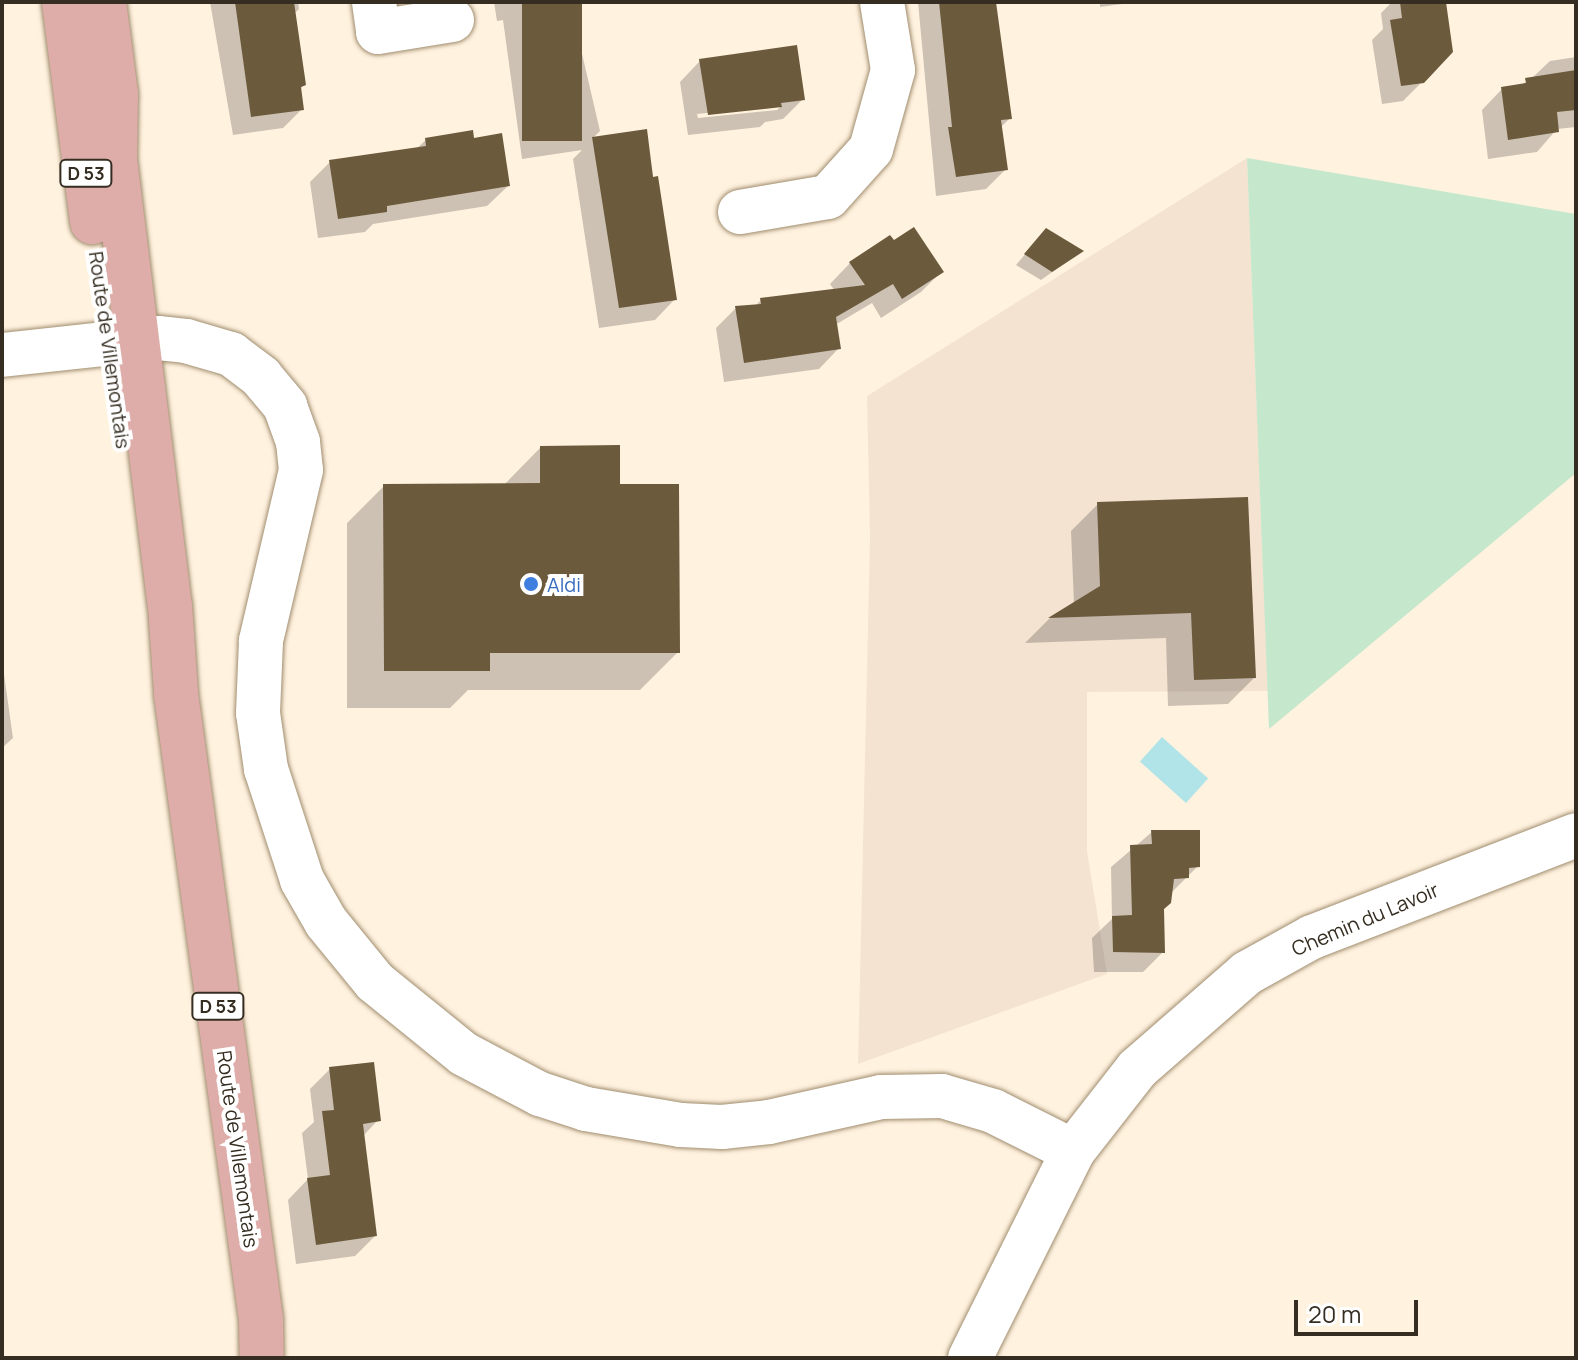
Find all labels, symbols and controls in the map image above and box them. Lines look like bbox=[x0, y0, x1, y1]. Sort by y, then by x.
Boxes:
road number: D 53 bbox=[58, 159, 114, 187]
street label: Route de Villemontais bbox=[84, 250, 136, 450]
place label: Aldi bbox=[547, 572, 581, 596]
marker: Aldi bbox=[522, 575, 540, 593]
street label: Chemin du Lavoir bbox=[1288, 877, 1442, 961]
road number: D 53 bbox=[190, 992, 246, 1020]
street label: Route de Villemontais bbox=[212, 1049, 264, 1249]
scale bar bbox=[1298, 1284, 1422, 1334]
text: 20 m bbox=[1308, 1297, 1361, 1330]

